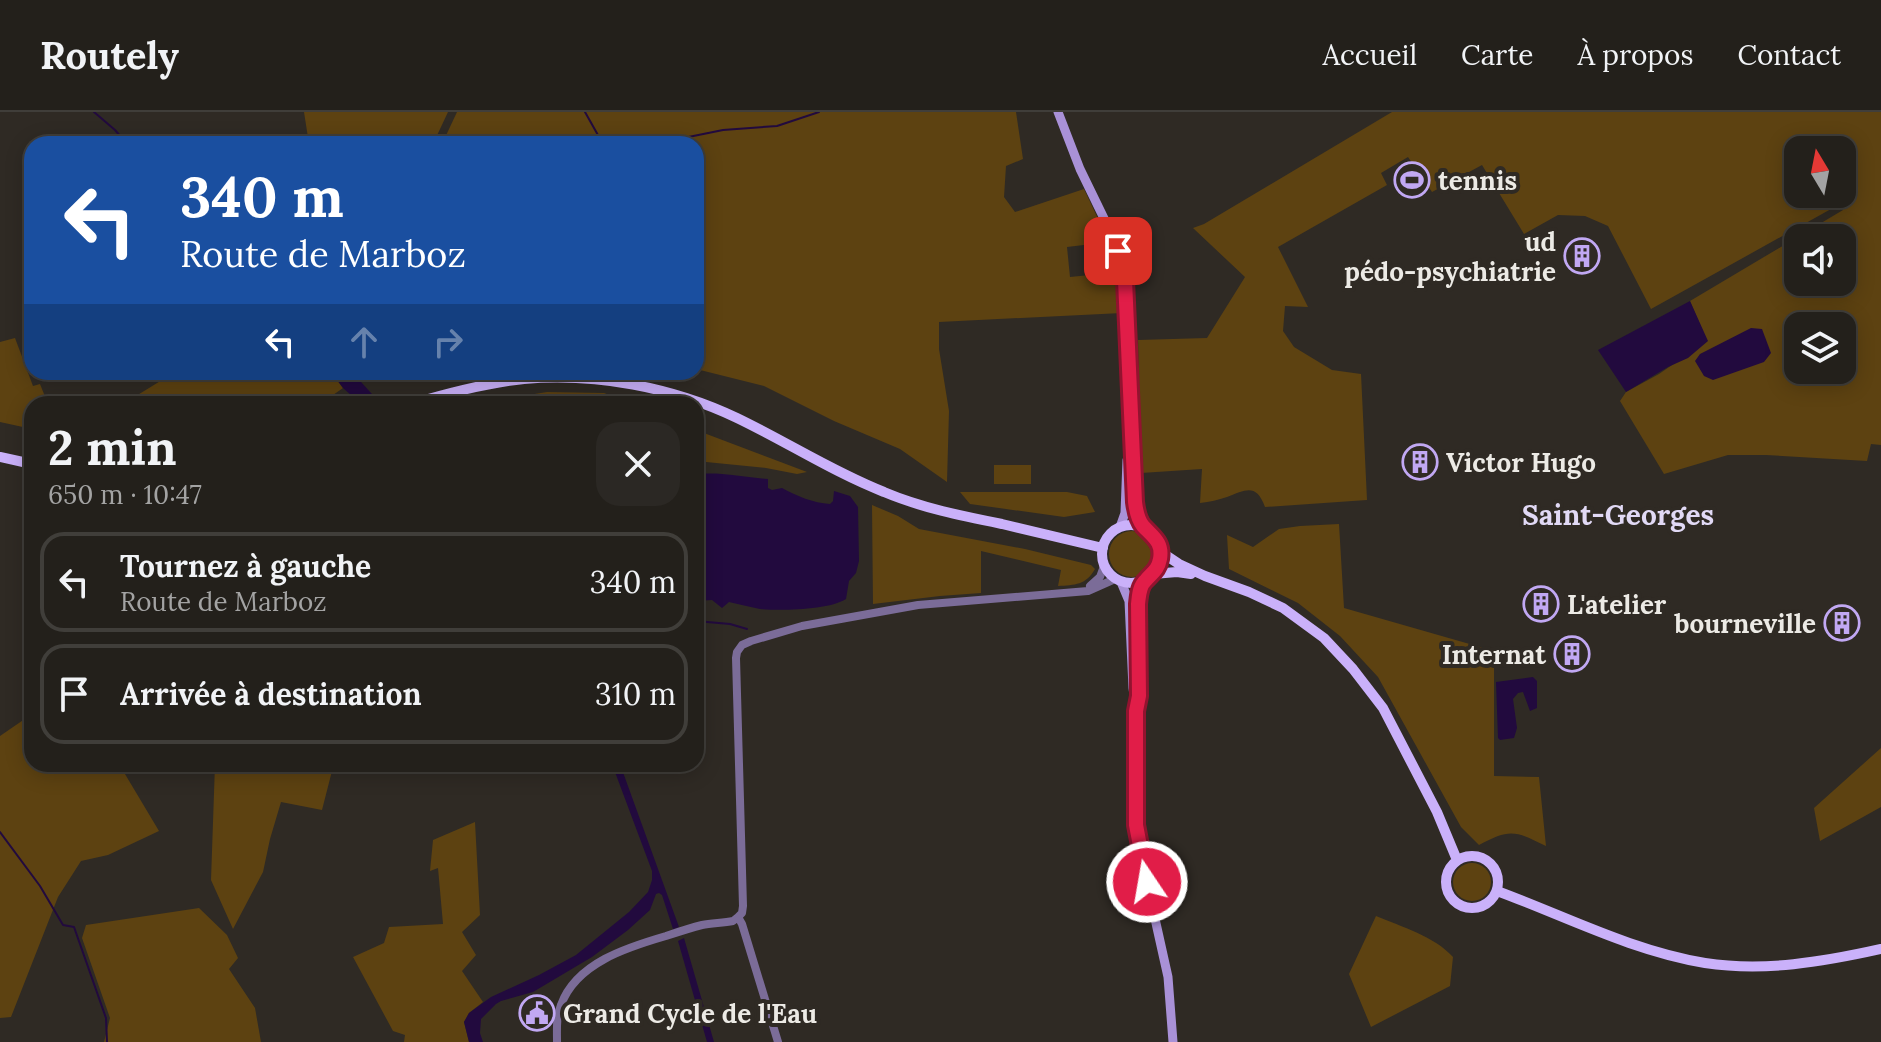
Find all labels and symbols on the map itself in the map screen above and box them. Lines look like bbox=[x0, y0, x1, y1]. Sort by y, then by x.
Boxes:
north arrow bbox=[1784, 136, 1856, 208]
sports icon: tennis bbox=[1393, 161, 1431, 199]
place label: tennis bbox=[1438, 164, 1517, 197]
pin bbox=[1084, 217, 1152, 285]
place label: ud pédo-psychiatrie bbox=[1344, 225, 1556, 288]
building icon: ud pédo-psychiatrie bbox=[1563, 237, 1601, 275]
building icon: Victor Hugo bbox=[1401, 443, 1439, 481]
place label: Victor Hugo bbox=[1446, 446, 1596, 479]
district label: Saint-Georges bbox=[1522, 497, 1714, 533]
building icon: L'atelier bbox=[1522, 585, 1560, 623]
place label: L'atelier bbox=[1567, 588, 1667, 621]
building icon: bourneville bbox=[1823, 604, 1861, 642]
place label: bourneville bbox=[1674, 607, 1816, 640]
building icon: Internat bbox=[1553, 635, 1591, 673]
place label: Internat bbox=[1442, 638, 1547, 671]
position arrow bbox=[1105, 840, 1189, 924]
public building icon: Grand Cycle de l'Eau bbox=[518, 994, 556, 1032]
place label: Grand Cycle de l'Eau bbox=[563, 997, 817, 1030]

